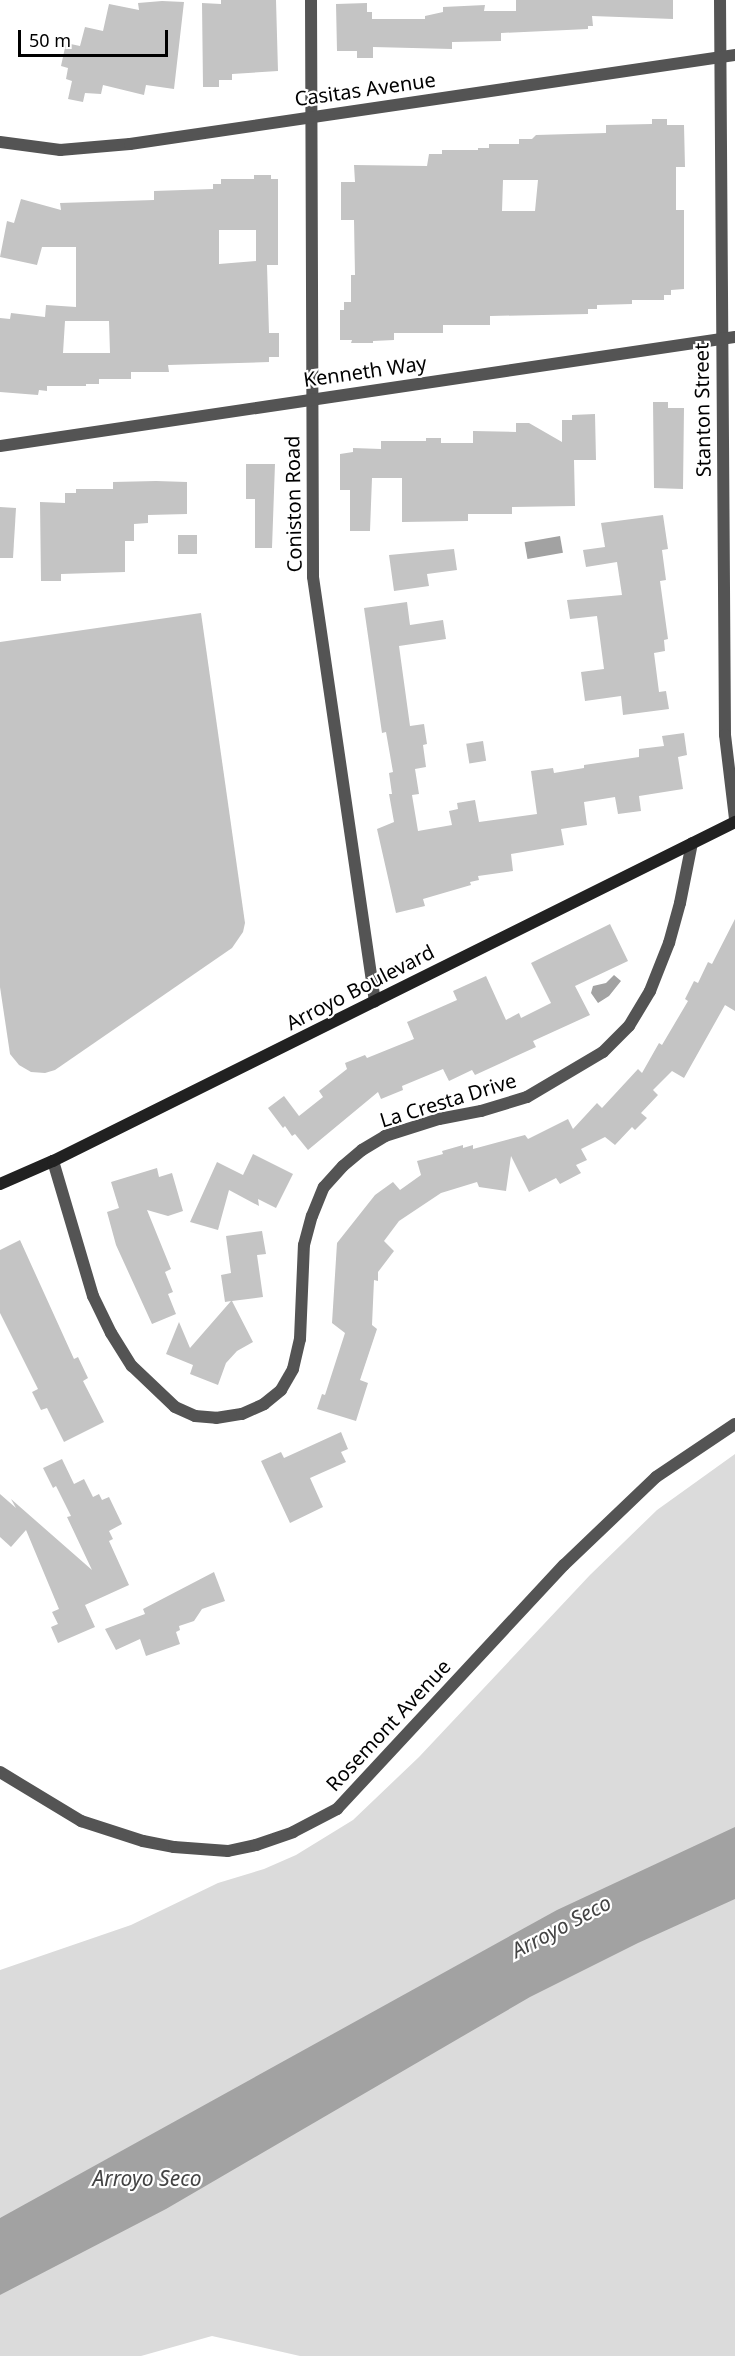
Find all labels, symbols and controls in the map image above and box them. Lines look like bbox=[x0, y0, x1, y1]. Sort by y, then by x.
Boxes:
scale bar bbox=[21, 18, 171, 56]
text: 50 m bbox=[29, 28, 71, 52]
street label: Casitas Avenue bbox=[293, 67, 437, 111]
street label: Stanton Street bbox=[689, 343, 715, 477]
street label: Kenneth Way bbox=[302, 350, 428, 392]
street label: Coniston Road bbox=[280, 435, 306, 573]
street label: Arroyo Boulevard bbox=[282, 939, 438, 1035]
street label: La Cresta Drive bbox=[377, 1068, 519, 1132]
street label: Rosemont Avenue bbox=[321, 1654, 455, 1796]
water label: Arroyo Seco bbox=[507, 1889, 615, 1963]
water label: Arroyo Seco bbox=[92, 2165, 202, 2191]

